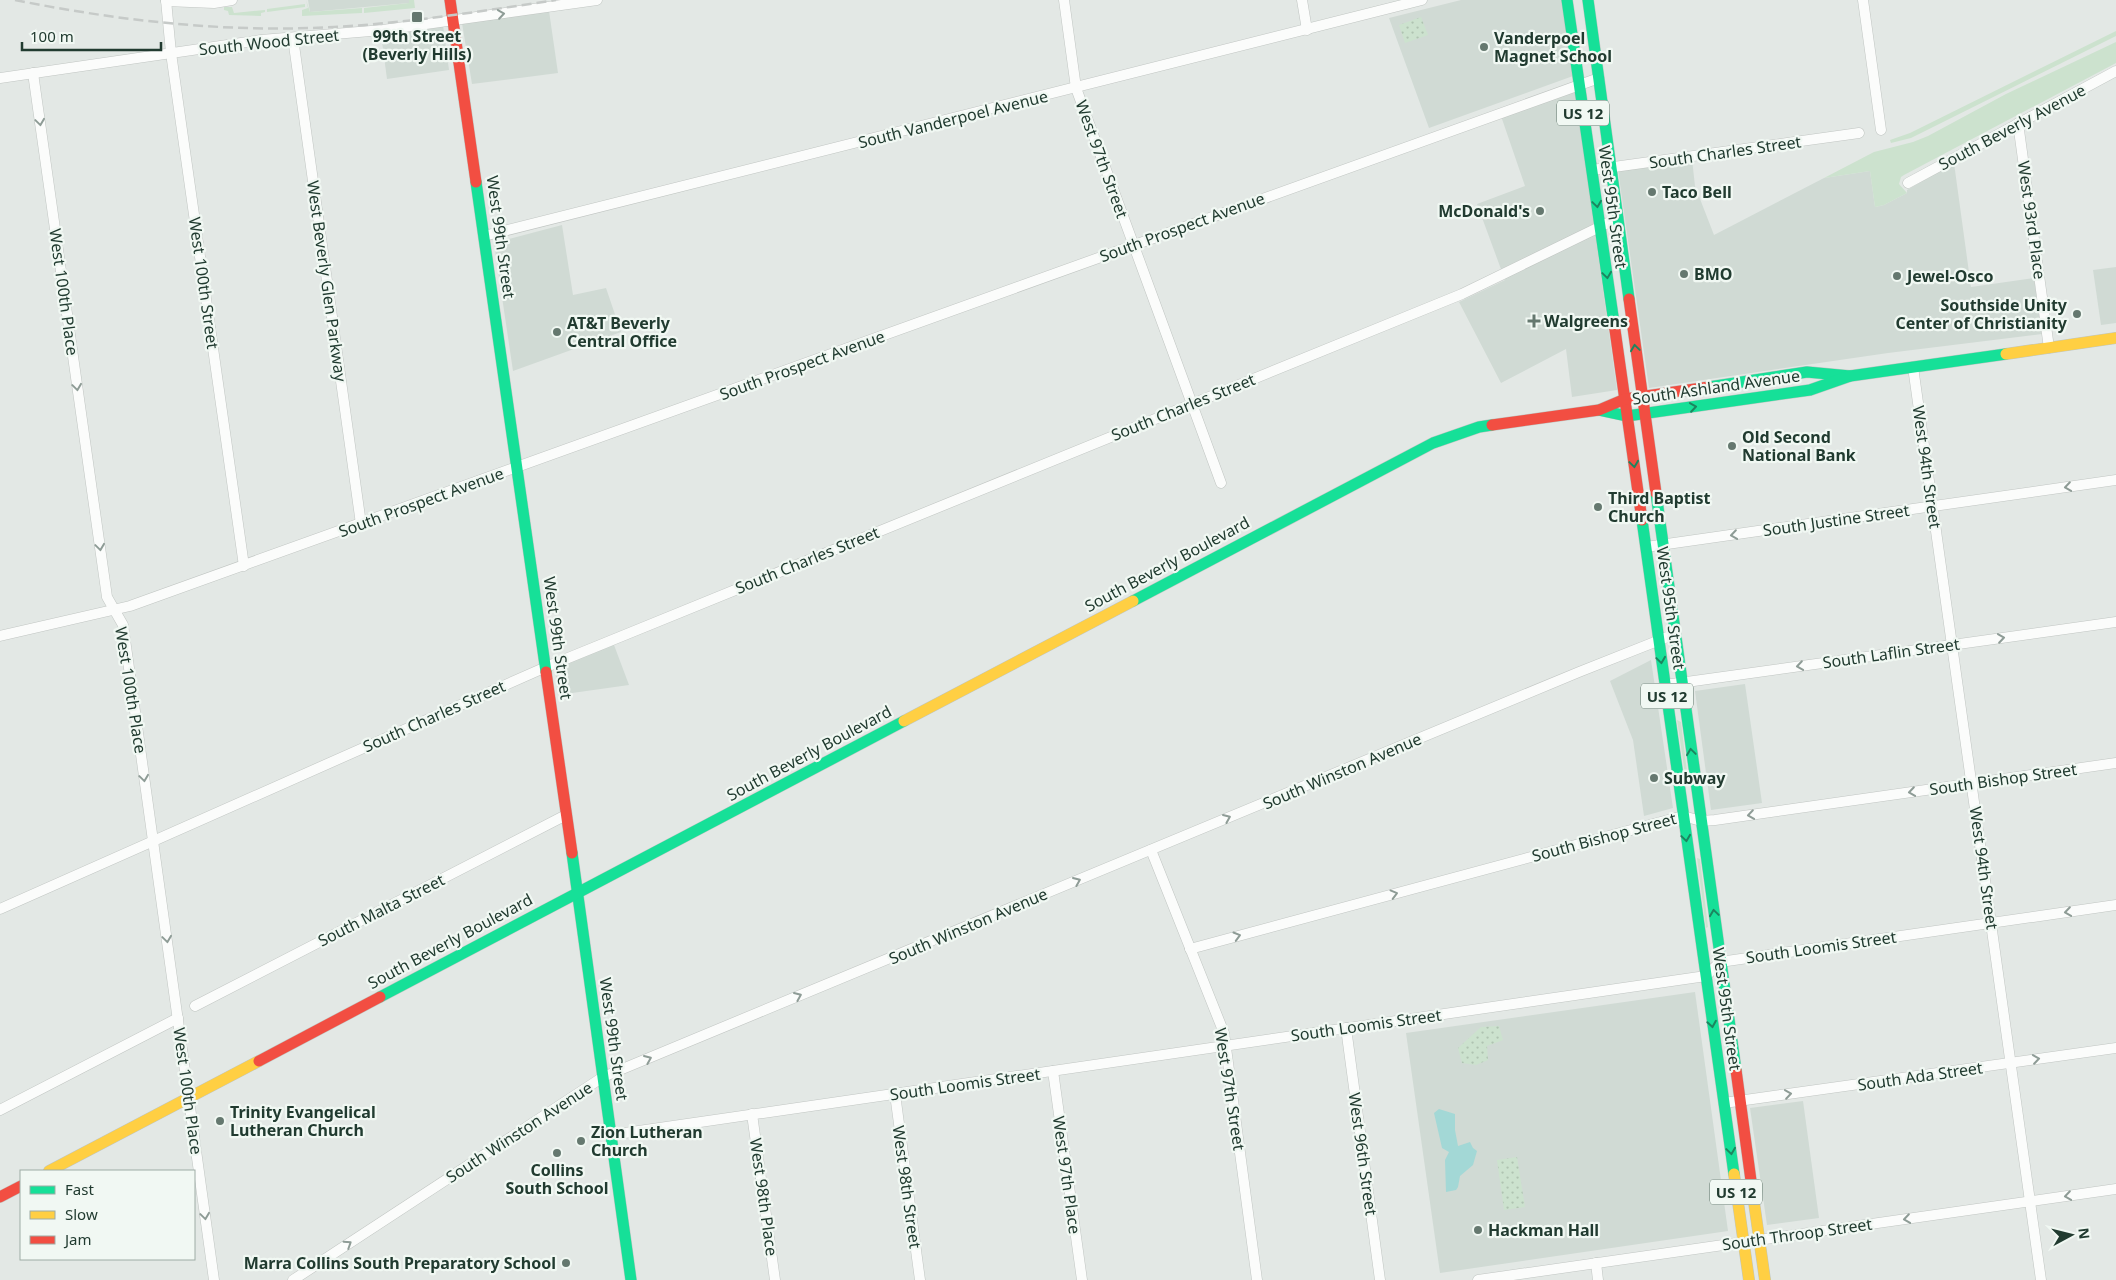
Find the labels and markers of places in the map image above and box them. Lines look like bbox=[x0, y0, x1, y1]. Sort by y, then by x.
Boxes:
marker: 99th Street (Beverly Hills) bbox=[410, 10, 424, 24]
place label: 99th Street (Beverly Hills) bbox=[362, 25, 472, 65]
place label: Vanderpoel Magnet School bbox=[1494, 27, 1612, 67]
marker: Vanderpoel Magnet School bbox=[1478, 41, 1490, 53]
place label: Taco Bell bbox=[1662, 181, 1732, 203]
marker: Taco Bell bbox=[1646, 186, 1658, 198]
place label: McDonald's bbox=[1438, 200, 1530, 222]
marker: McDonald's bbox=[1534, 205, 1546, 217]
place label: BMO bbox=[1694, 263, 1732, 285]
place label: Jewel-Osco bbox=[1905, 265, 1994, 287]
marker: BMO bbox=[1678, 268, 1690, 280]
marker: Jewel-Osco bbox=[1891, 270, 1903, 282]
place label: Southside Unity Center of Christianity bbox=[1895, 294, 2068, 334]
marker: Southside Unity Center of Christianity bbox=[2071, 308, 2083, 320]
place label: Walgreens bbox=[1544, 310, 1628, 332]
place label: AT&T Beverly Central Office bbox=[567, 312, 677, 352]
marker: Walgreens bbox=[1528, 315, 1540, 327]
marker: AT&T Beverly Central Office bbox=[551, 326, 563, 338]
place label: Old Second National Bank bbox=[1742, 426, 1856, 466]
marker: Old Second National Bank bbox=[1726, 440, 1738, 452]
place label: Third Baptist Church bbox=[1608, 487, 1711, 527]
marker: Third Baptist Church bbox=[1592, 501, 1604, 513]
place label: Subway bbox=[1664, 767, 1726, 789]
marker: Subway bbox=[1648, 772, 1660, 784]
place label: Trinity Evangelical Lutheran Church bbox=[230, 1101, 376, 1141]
marker: Trinity Evangelical Lutheran Church bbox=[214, 1115, 226, 1127]
place label: Zion Lutheran Church bbox=[591, 1121, 703, 1161]
marker: Zion Lutheran Church bbox=[575, 1135, 587, 1147]
marker: Collins South School bbox=[551, 1147, 563, 1159]
place label: Collins South School bbox=[506, 1159, 608, 1199]
place label: Hackman Hall bbox=[1488, 1219, 1599, 1241]
marker: Hackman Hall bbox=[1472, 1224, 1484, 1236]
place label: Marra Collins South Preparatory School bbox=[244, 1252, 556, 1274]
marker: Marra Collins South Preparatory School bbox=[560, 1257, 572, 1269]

